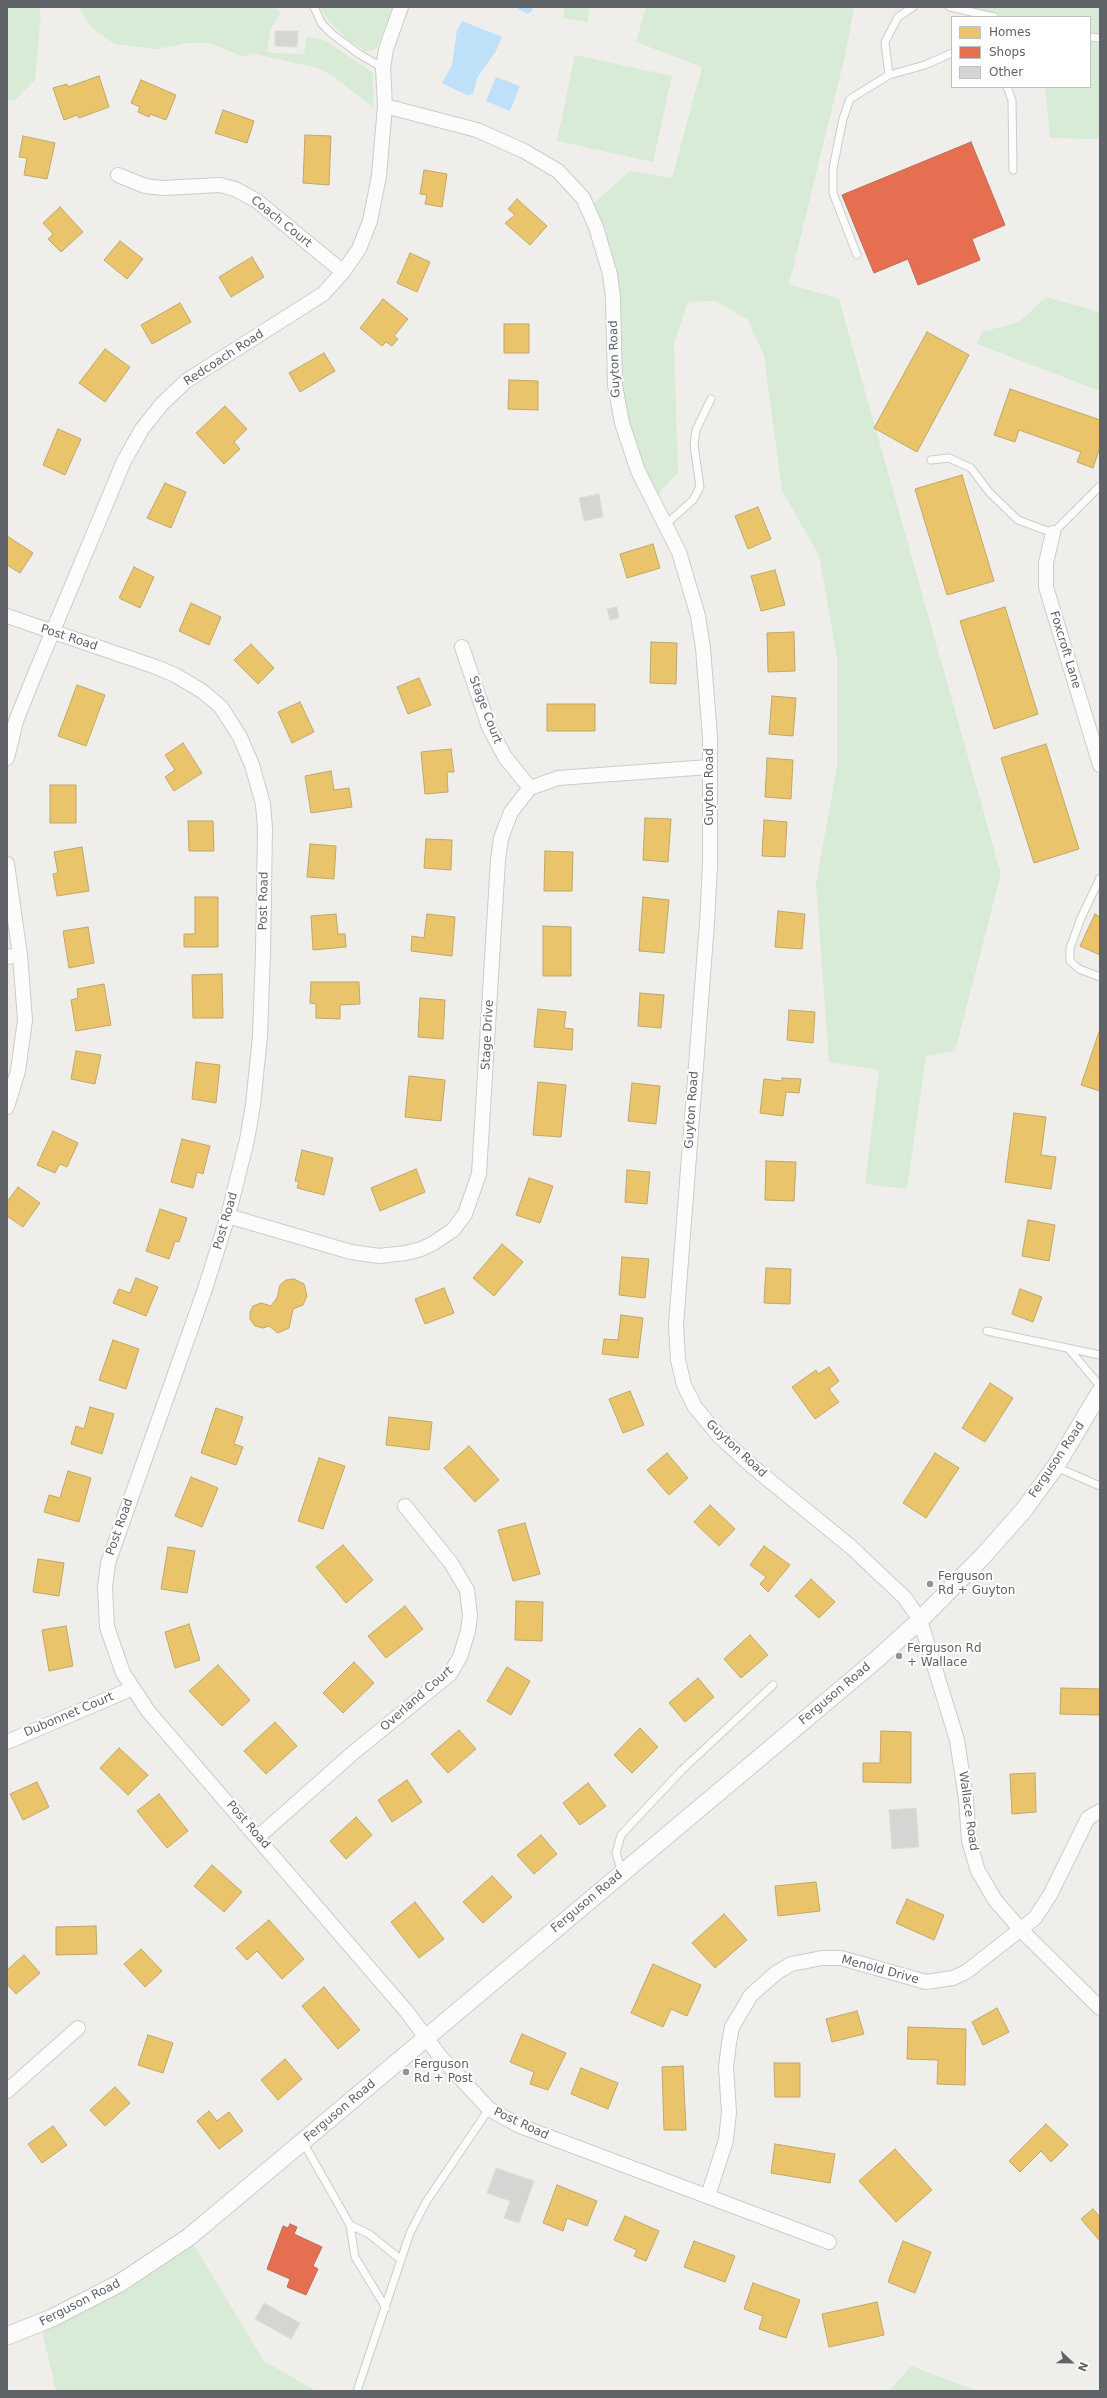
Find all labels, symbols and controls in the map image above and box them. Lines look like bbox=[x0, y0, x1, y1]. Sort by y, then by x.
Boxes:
legend bbox=[951, 16, 1091, 88]
text: Homes bbox=[989, 25, 1031, 39]
text: Shops bbox=[989, 45, 1025, 59]
text: Other bbox=[989, 65, 1023, 79]
street label: Coach Court bbox=[248, 193, 314, 251]
street label: Guyton Road bbox=[606, 320, 624, 398]
street label: Redcoach Road bbox=[181, 327, 267, 389]
street label: Foxcroft Lane bbox=[1046, 609, 1084, 691]
street label: Post Road bbox=[39, 622, 99, 654]
street label: Stage Court bbox=[465, 674, 505, 746]
street label: Guyton Road bbox=[703, 748, 717, 826]
street label: Post Road bbox=[256, 871, 272, 931]
street label: Stage Drive bbox=[479, 999, 497, 1071]
street label: Guyton Road bbox=[682, 1071, 702, 1149]
street label: Post Road bbox=[211, 1191, 241, 1251]
street label: Guyton Road bbox=[703, 1417, 769, 1481]
street label: Ferguson Road bbox=[1026, 1419, 1088, 1501]
street label: Post Road bbox=[104, 1497, 136, 1557]
place label: Ferguson Rd + Guyton bbox=[938, 1570, 1015, 1598]
marker: Ferguson Rd + Guyton bbox=[925, 1579, 935, 1589]
place label: Ferguson Rd + Wallace bbox=[907, 1642, 982, 1670]
marker: Ferguson Rd + Wallace bbox=[894, 1651, 904, 1661]
street label: Ferguson Road bbox=[796, 1660, 874, 1728]
street label: Overland Court bbox=[378, 1664, 456, 1734]
street label: Dubonnet Court bbox=[22, 1690, 116, 1740]
street label: Wallace Road bbox=[955, 1770, 981, 1852]
street label: Post Road bbox=[223, 1798, 273, 1852]
street label: Ferguson Road bbox=[548, 1868, 626, 1936]
street label: Menold Drive bbox=[840, 1953, 920, 1987]
place label: Ferguson Rd + Post bbox=[414, 2058, 473, 2086]
marker: Ferguson Rd + Post bbox=[401, 2067, 411, 2077]
street label: Ferguson Road bbox=[301, 2077, 379, 2145]
street label: Post Road bbox=[491, 2105, 551, 2143]
street label: Ferguson Road bbox=[37, 2276, 123, 2330]
north arrow bbox=[1051, 2342, 1091, 2382]
text: N bbox=[1075, 2360, 1090, 2373]

